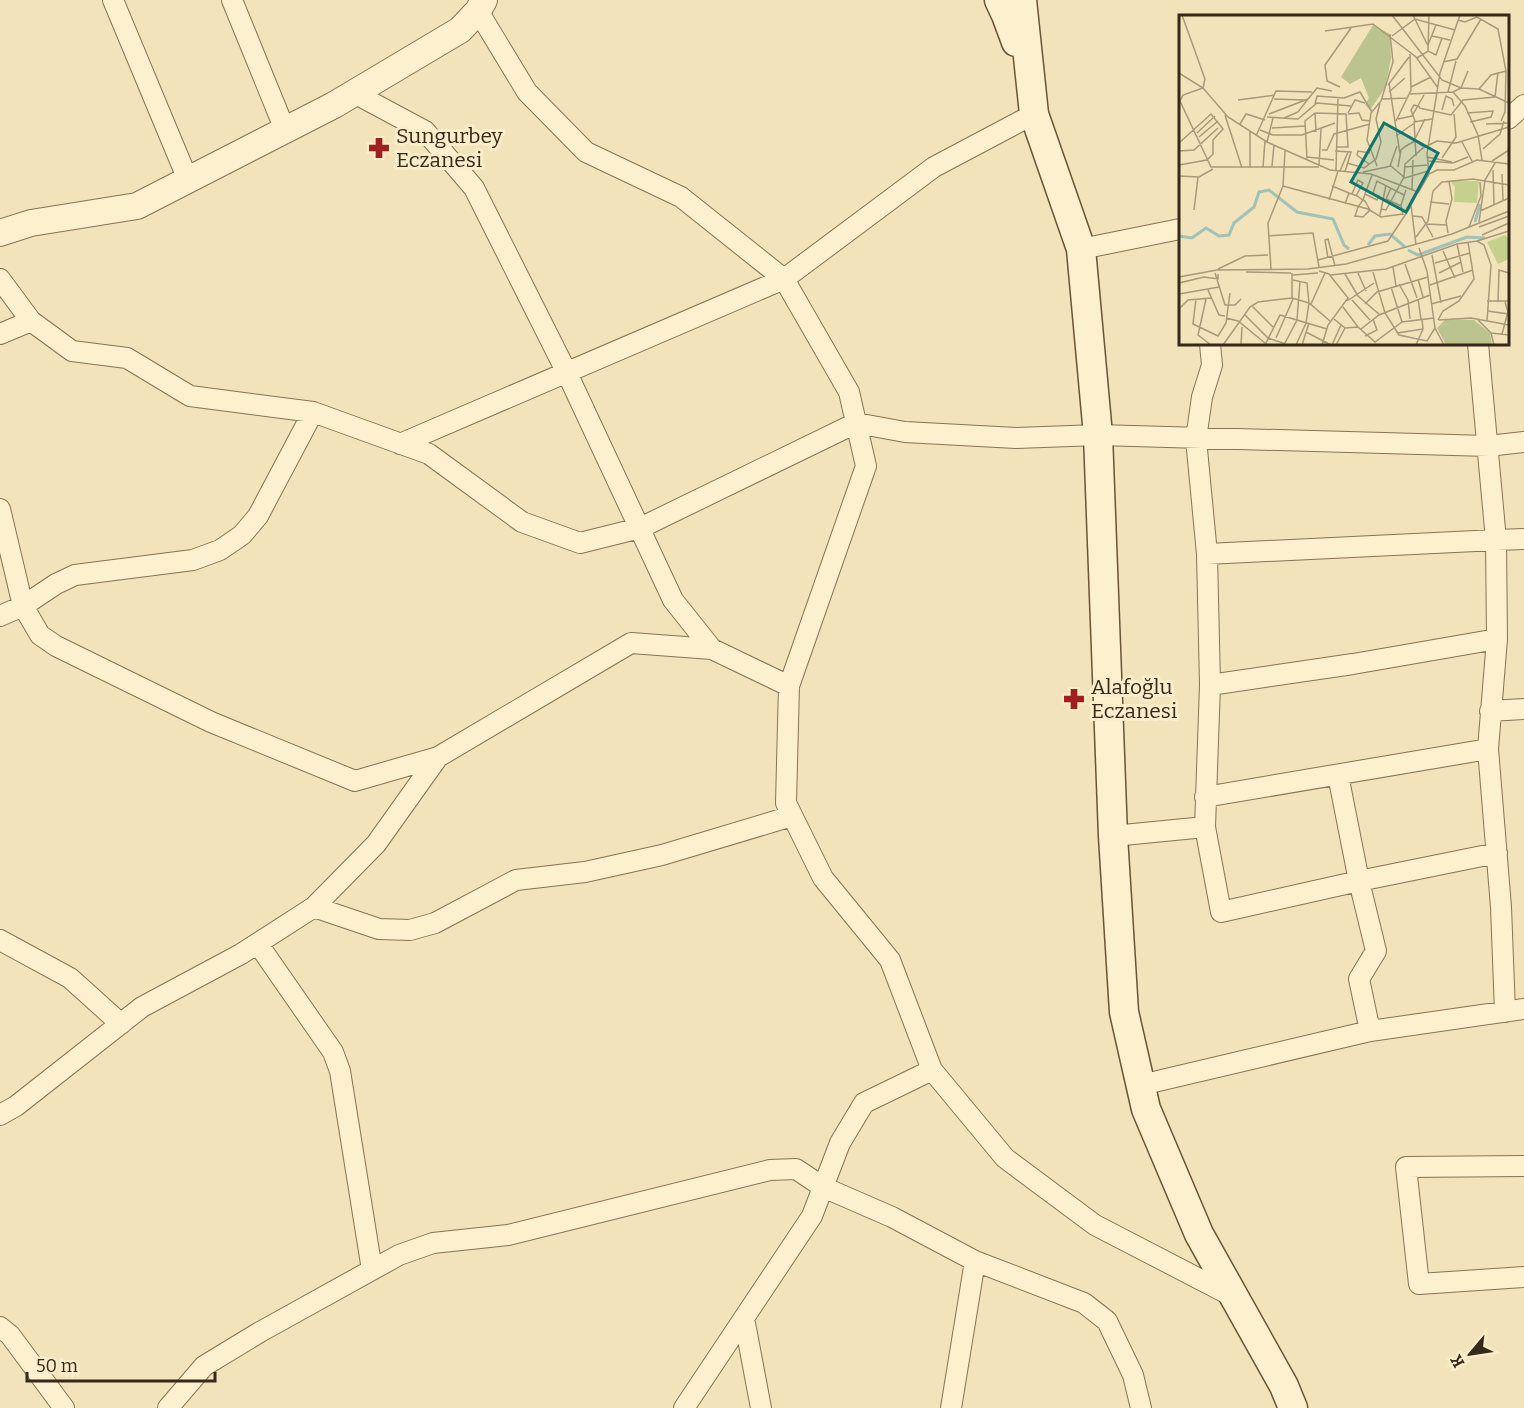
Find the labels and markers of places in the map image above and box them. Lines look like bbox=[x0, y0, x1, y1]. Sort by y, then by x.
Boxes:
place label: Sungurbey Eczanesi bbox=[396, 123, 503, 173]
pharmacy icon: Sungurbey Eczanesi bbox=[367, 136, 391, 160]
place label: Alafoğlu Eczanesi bbox=[1091, 674, 1177, 724]
pharmacy icon: Alafoğlu Eczanesi bbox=[1062, 687, 1086, 711]

